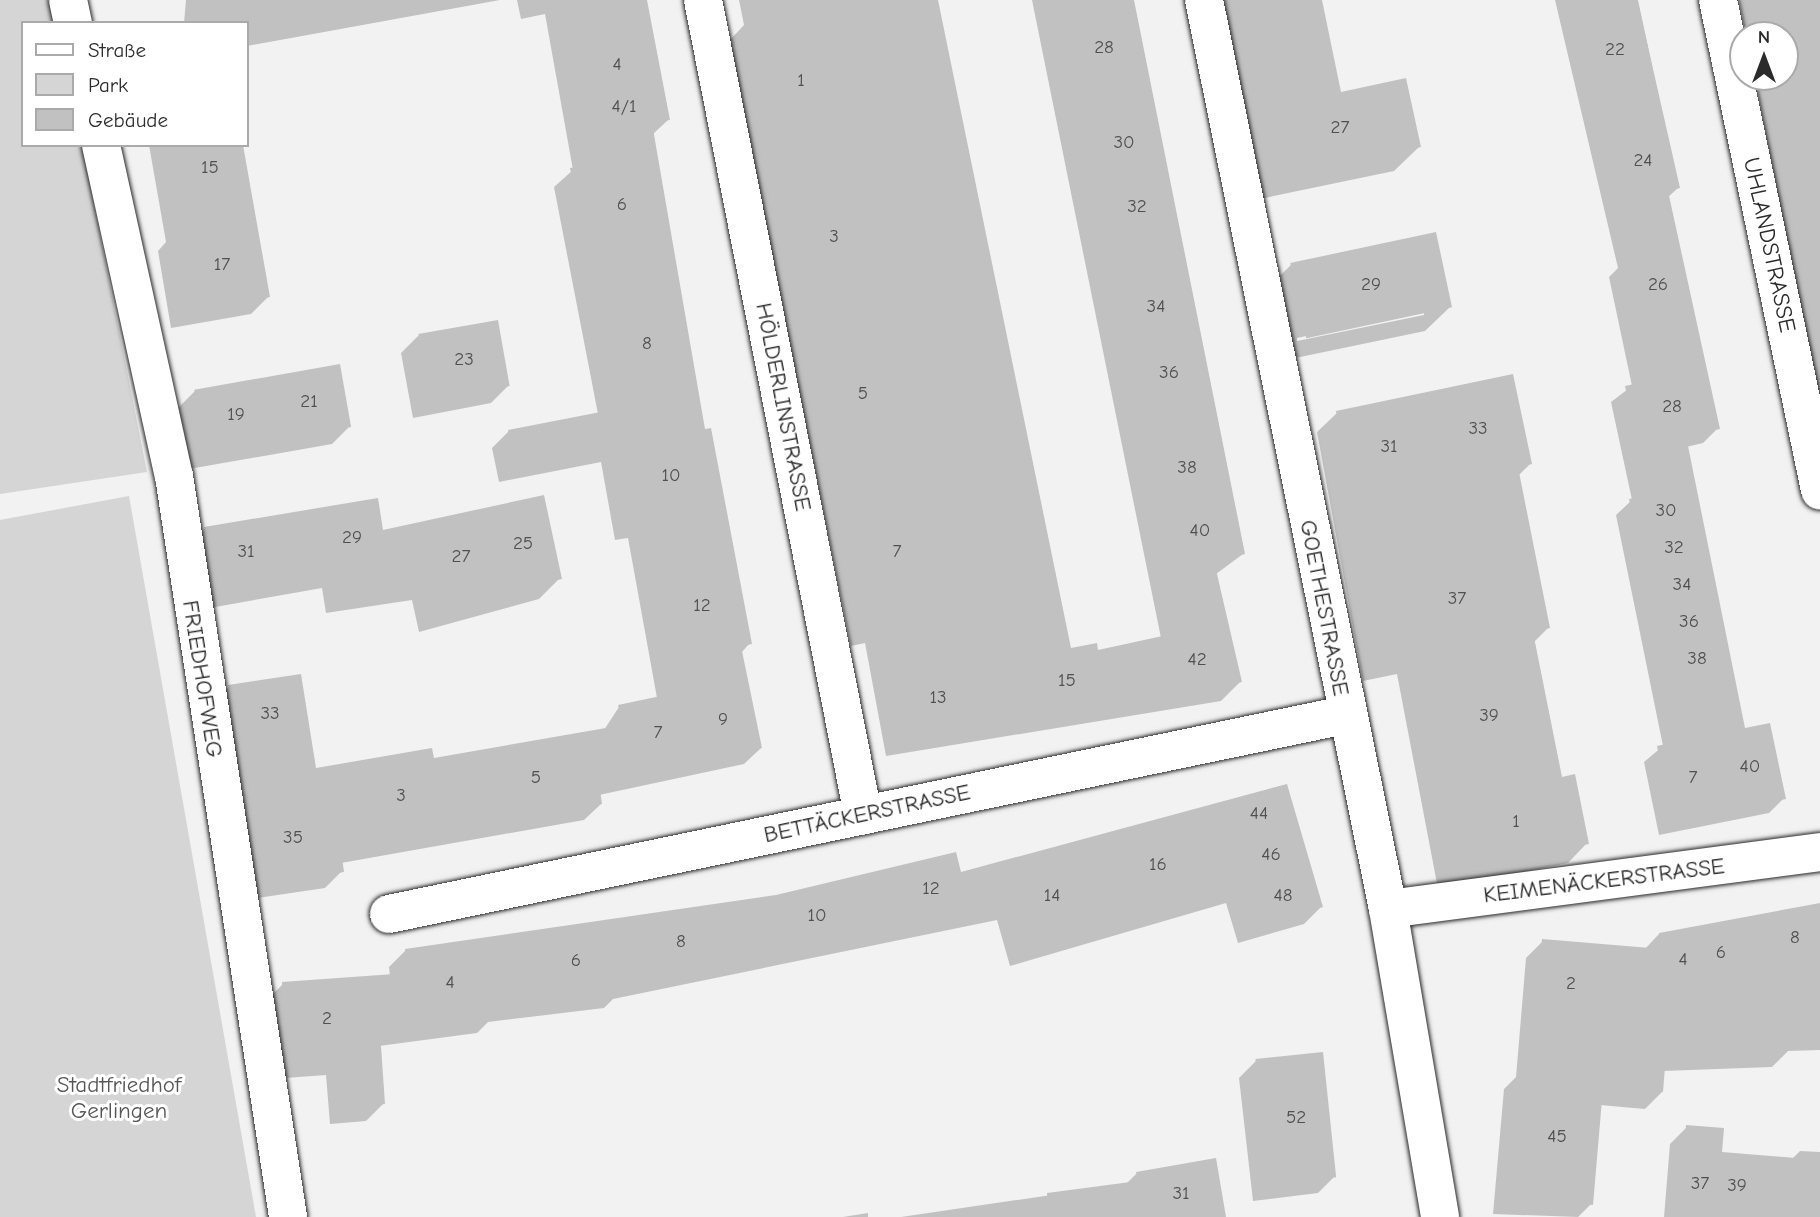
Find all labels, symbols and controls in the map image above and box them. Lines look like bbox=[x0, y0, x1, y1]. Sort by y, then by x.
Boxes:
legend bbox=[21, 21, 248, 147]
north arrow bbox=[1729, 21, 1799, 91]
text: N bbox=[1758, 26, 1770, 48]
house number: 28 bbox=[1094, 37, 1114, 59]
text: Straße bbox=[88, 38, 146, 62]
house number: 22 bbox=[1605, 39, 1625, 61]
house number: 4 bbox=[612, 54, 622, 76]
house number: 1 bbox=[797, 70, 805, 92]
text: Park bbox=[88, 73, 128, 97]
house number: 4/1 bbox=[611, 96, 637, 118]
text: Gebäude bbox=[88, 108, 168, 132]
house number: 27 bbox=[1331, 117, 1349, 139]
house number: 30 bbox=[1113, 132, 1135, 154]
house number: 24 bbox=[1633, 150, 1653, 172]
street label: UHLANDSTRASSE bbox=[1737, 155, 1801, 335]
house number: 15 bbox=[201, 157, 219, 179]
house number: 6 bbox=[617, 194, 627, 216]
house number: 32 bbox=[1127, 196, 1147, 218]
house number: 3 bbox=[829, 226, 839, 248]
house number: 17 bbox=[214, 254, 230, 276]
house number: 29 bbox=[1361, 274, 1381, 296]
house number: 26 bbox=[1648, 274, 1668, 296]
house number: 34 bbox=[1147, 296, 1165, 318]
street label: HÖLDERLINSTRASSE bbox=[749, 300, 817, 514]
house number: 8 bbox=[642, 333, 652, 355]
house number: 23 bbox=[454, 349, 474, 371]
house number: 36 bbox=[1159, 362, 1179, 384]
house number: 5 bbox=[858, 383, 868, 405]
house number: 21 bbox=[300, 391, 318, 413]
house number: 28 bbox=[1662, 396, 1682, 418]
house number: 19 bbox=[227, 404, 245, 426]
house number: 33 bbox=[1468, 418, 1488, 440]
house number: 31 bbox=[1380, 436, 1398, 458]
house number: 38 bbox=[1177, 457, 1197, 479]
house number: 10 bbox=[661, 465, 681, 487]
house number: 30 bbox=[1655, 500, 1677, 522]
street label: GOETHESTRASSE bbox=[1293, 518, 1355, 698]
house number: 40 bbox=[1190, 520, 1210, 542]
house number: 29 bbox=[342, 527, 362, 549]
house number: 25 bbox=[513, 533, 533, 555]
house number: 32 bbox=[1664, 537, 1684, 559]
house number: 31 bbox=[237, 541, 255, 563]
house number: 7 bbox=[893, 541, 901, 563]
house number: 27 bbox=[452, 546, 470, 568]
house number: 34 bbox=[1673, 574, 1691, 596]
house number: 37 bbox=[1448, 588, 1466, 610]
house number: 12 bbox=[693, 595, 711, 617]
street label: FRIEDHOFWEG bbox=[176, 598, 228, 760]
house number: 36 bbox=[1679, 611, 1699, 633]
house number: 38 bbox=[1687, 648, 1707, 670]
house number: 42 bbox=[1187, 649, 1207, 671]
house number: 15 bbox=[1058, 670, 1076, 692]
house number: 13 bbox=[929, 687, 947, 709]
house number: 33 bbox=[260, 703, 280, 725]
house number: 39 bbox=[1479, 705, 1499, 727]
house number: 9 bbox=[718, 709, 728, 731]
house number: 7 bbox=[654, 722, 662, 744]
house number: 40 bbox=[1740, 756, 1760, 778]
house number: 5 bbox=[531, 767, 541, 789]
house number: 7 bbox=[1689, 767, 1697, 789]
street label: BETTÄCKERSTRASSE bbox=[761, 779, 973, 849]
house number: 3 bbox=[396, 785, 406, 807]
house number: 44 bbox=[1250, 803, 1268, 825]
house number: 1 bbox=[1512, 811, 1520, 833]
house number: 35 bbox=[283, 827, 303, 849]
house number: 46 bbox=[1261, 844, 1281, 866]
street label: KEIMENÄCKERSTRASSE bbox=[1482, 852, 1726, 910]
house number: 16 bbox=[1149, 854, 1167, 876]
house number: 12 bbox=[922, 878, 940, 900]
house number: 14 bbox=[1044, 885, 1060, 907]
house number: 48 bbox=[1274, 885, 1292, 907]
house number: 10 bbox=[807, 905, 827, 927]
house number: 8 bbox=[1790, 927, 1800, 949]
house number: 8 bbox=[676, 931, 686, 953]
house number: 6 bbox=[1716, 942, 1726, 964]
house number: 4 bbox=[1678, 949, 1688, 971]
house number: 6 bbox=[571, 950, 581, 972]
house number: 4 bbox=[445, 972, 455, 994]
house number: 2 bbox=[1566, 973, 1576, 995]
house number: 2 bbox=[322, 1008, 332, 1030]
park label: Stadtfriedhof Gerlingen bbox=[57, 1071, 181, 1125]
house number: 52 bbox=[1286, 1107, 1306, 1129]
house number: 45 bbox=[1547, 1126, 1567, 1148]
house number: 37 bbox=[1691, 1173, 1709, 1195]
house number: 39 bbox=[1727, 1175, 1747, 1197]
house number: 31 bbox=[1172, 1183, 1190, 1205]

